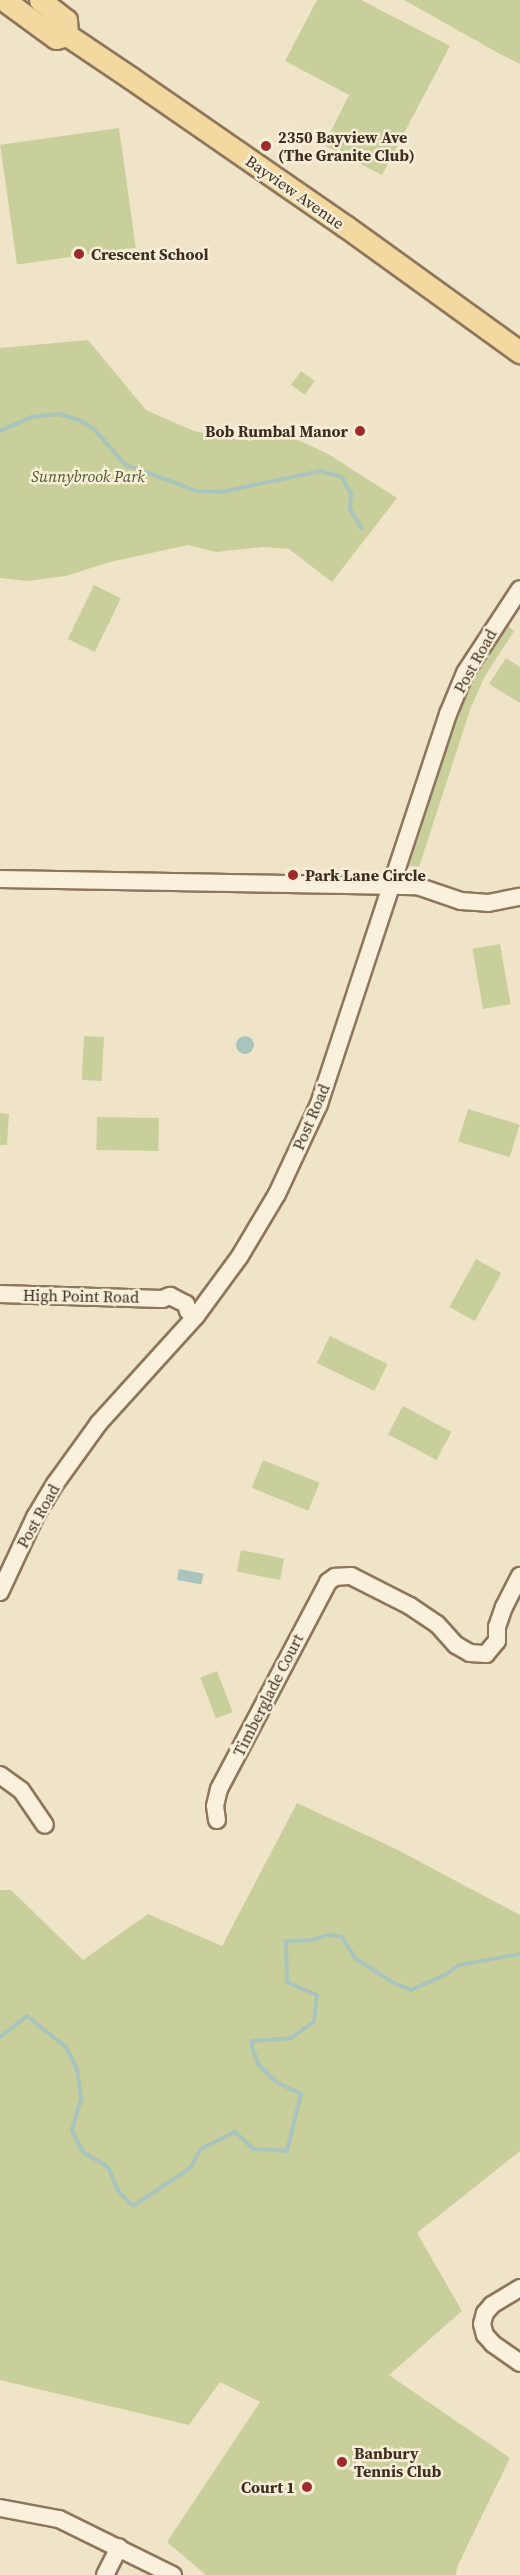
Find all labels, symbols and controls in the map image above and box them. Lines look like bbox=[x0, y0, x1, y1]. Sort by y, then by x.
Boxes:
place label: 2350 Bayview Ave (The Granite Club) bbox=[278, 127, 415, 165]
marker: 2350 Bayview Ave (The Granite Club) bbox=[259, 139, 273, 153]
street label: Bayview Avenue bbox=[242, 151, 348, 233]
place label: Crescent School bbox=[91, 244, 209, 264]
marker: Crescent School bbox=[72, 247, 86, 261]
place label: Bob Rumbal Manor bbox=[205, 421, 348, 441]
marker: Bob Rumbal Manor bbox=[353, 424, 367, 438]
park label: Sunnybrook Park bbox=[31, 466, 145, 486]
street label: Post Road bbox=[450, 626, 500, 696]
place label: Park Lane Circle bbox=[305, 865, 426, 885]
marker: Park Lane Circle bbox=[286, 868, 300, 882]
street label: Post Road bbox=[288, 1081, 334, 1153]
street label: High Point Road bbox=[23, 1285, 139, 1307]
street label: Post Road bbox=[13, 1481, 63, 1551]
street label: Timberglade Court bbox=[229, 1630, 307, 1760]
place label: Banbury Tennis Club bbox=[354, 2443, 441, 2481]
marker: Banbury Tennis Club bbox=[335, 2455, 349, 2469]
place label: Court 1 bbox=[241, 2477, 295, 2497]
marker: Court 1 bbox=[300, 2480, 314, 2494]

